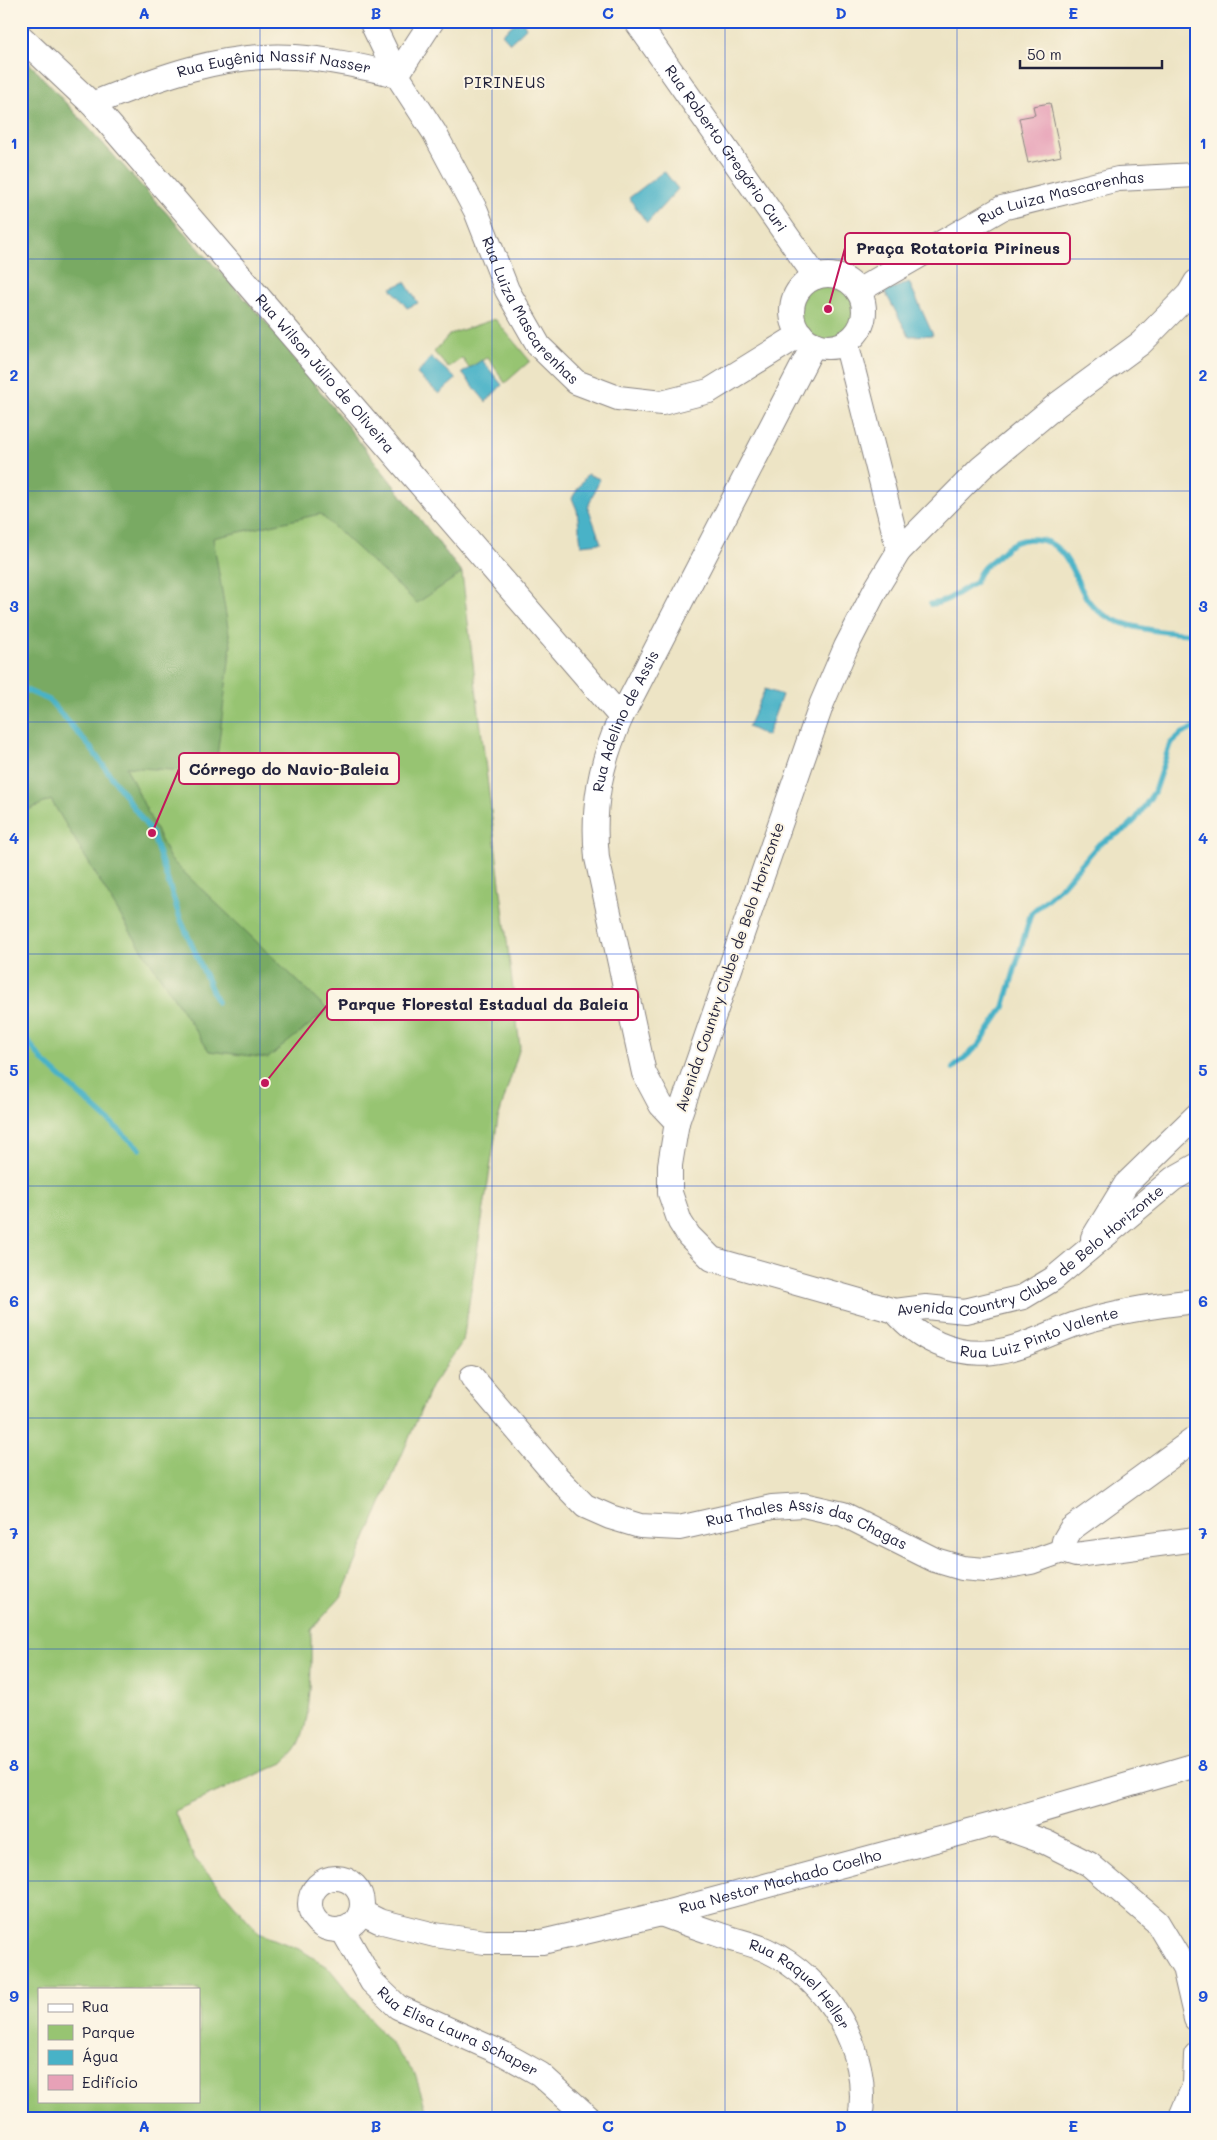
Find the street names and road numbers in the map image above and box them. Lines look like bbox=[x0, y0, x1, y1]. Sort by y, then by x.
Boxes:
street label: Rua Eugênia Nassif Nasser bbox=[174, 45, 373, 81]
street label: Rua Roberto Gregório Curi bbox=[661, 61, 792, 235]
street label: Rua Luiza Mascarenhas bbox=[974, 167, 1145, 229]
street label: Rua Luiza Mascarenhas bbox=[478, 233, 584, 388]
street label: Rua Wilson Júlio de Oliveira bbox=[251, 289, 400, 457]
street label: Rua Adelino de Assis bbox=[587, 647, 663, 793]
street label: Avenida Country Clube de Belo Horizonte bbox=[670, 819, 788, 1114]
street label: Avenida Country Clube de Belo Horizonte bbox=[895, 1180, 1167, 1320]
street label: Rua Luiz Pinto Valente bbox=[959, 1302, 1120, 1362]
street label: Rua Thales Assis das Chagas bbox=[704, 1494, 911, 1554]
street label: Rua Nestor Machado Coelho bbox=[676, 1844, 883, 1918]
street label: Rua Raquel Heller bbox=[747, 1933, 855, 2033]
street label: Rua Elisa Laura Schaper bbox=[373, 1981, 542, 2080]

